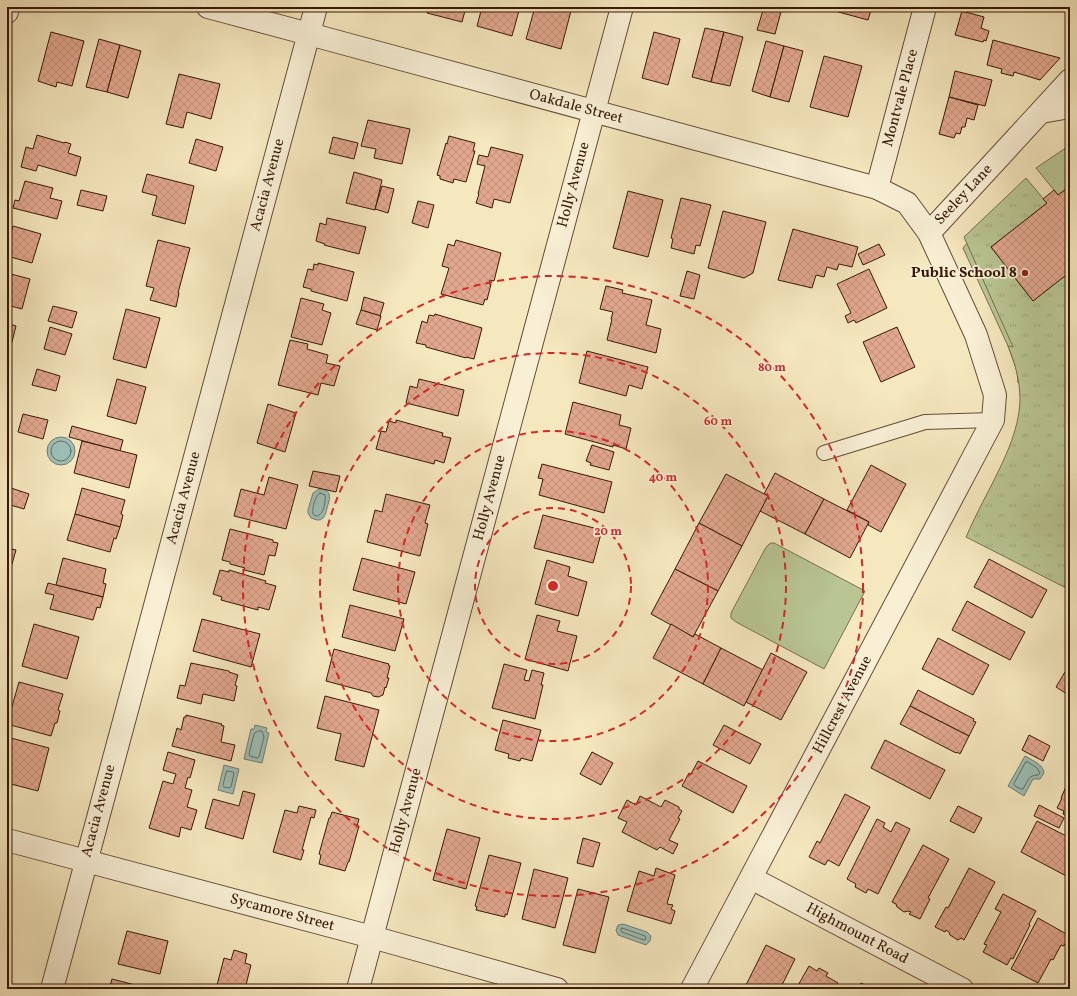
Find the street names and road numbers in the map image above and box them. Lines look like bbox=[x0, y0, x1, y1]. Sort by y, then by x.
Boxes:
street label: Montvale Place bbox=[878, 47, 924, 149]
street label: Oakdale Street bbox=[527, 84, 625, 130]
street label: Acacia Avenue bbox=[246, 136, 290, 234]
street label: Holly Avenue bbox=[552, 140, 596, 230]
street label: Seeley Lane bbox=[930, 160, 998, 230]
street label: Acacia Avenue bbox=[162, 449, 206, 547]
street label: Holly Avenue bbox=[468, 453, 512, 543]
street label: Hillcrest Avenue bbox=[808, 652, 878, 758]
street label: Acacia Avenue bbox=[77, 762, 121, 860]
street label: Holly Avenue bbox=[384, 766, 428, 856]
street label: Sycamore Street bbox=[227, 889, 337, 937]
street label: Highmount Road bbox=[802, 898, 912, 970]

